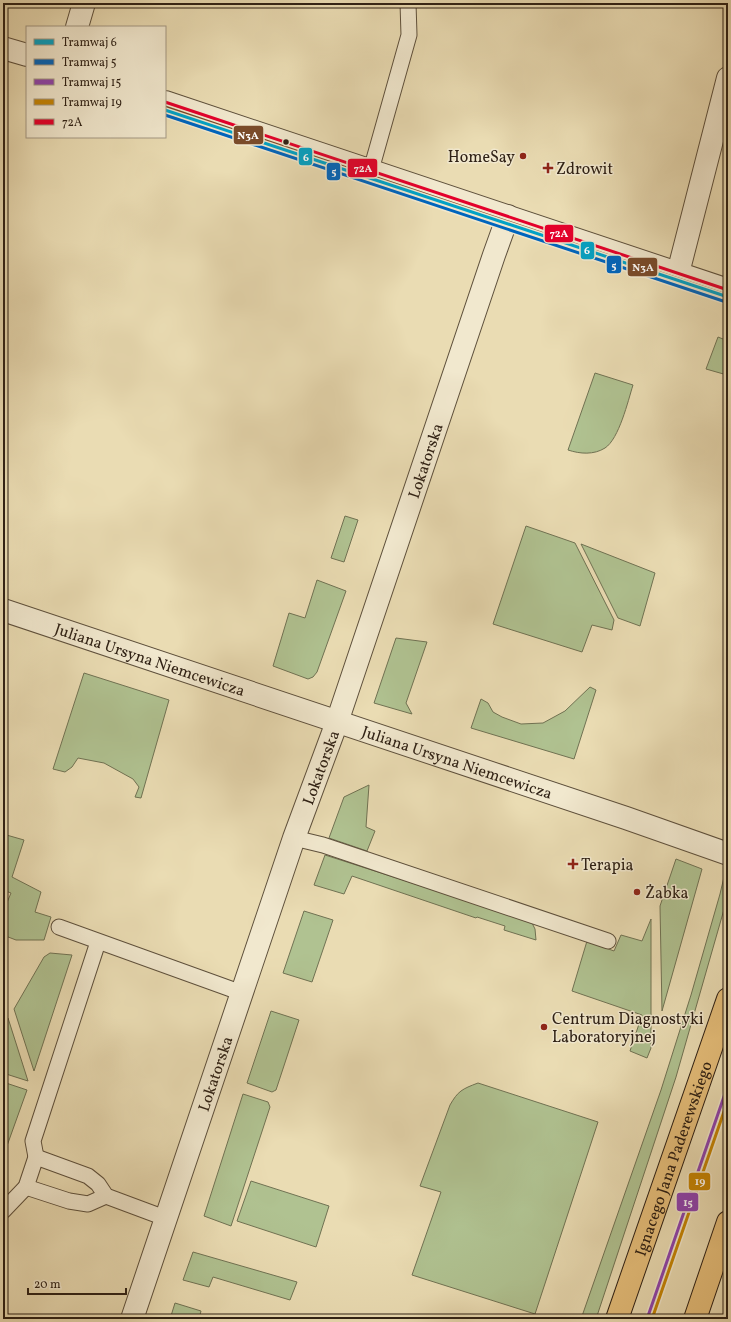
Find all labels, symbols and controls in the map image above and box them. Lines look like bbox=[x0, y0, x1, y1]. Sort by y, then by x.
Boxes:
legend bbox=[26, 26, 166, 138]
text: Tramwaj 6 bbox=[62, 35, 117, 51]
text: Tramwaj 5 bbox=[62, 55, 117, 71]
text: Tramwaj 15 bbox=[62, 75, 121, 91]
text: Tramwaj 19 bbox=[62, 95, 122, 111]
text: 72A bbox=[62, 115, 83, 131]
line badge: N3A bbox=[233, 125, 264, 145]
text: N3A bbox=[237, 129, 259, 144]
unlabelled marker bbox=[281, 137, 291, 147]
line badge: 6 bbox=[298, 147, 313, 166]
place label: HomeSay bbox=[448, 147, 515, 169]
text: 6 bbox=[303, 151, 309, 166]
marker: HomeSay bbox=[518, 151, 528, 161]
line badge: 72A bbox=[347, 158, 378, 178]
place label: Zdrowit bbox=[556, 159, 613, 181]
line badge: 5 bbox=[326, 162, 341, 181]
text: 72A bbox=[354, 162, 373, 177]
marker: Zdrowit bbox=[543, 163, 553, 173]
text: 5 bbox=[331, 165, 337, 180]
line badge: 72A bbox=[544, 224, 574, 243]
text: 72A bbox=[550, 227, 569, 242]
line badge: 6 bbox=[580, 241, 595, 260]
text: 6 bbox=[584, 244, 590, 259]
line badge: 5 bbox=[606, 255, 622, 274]
line badge: N3A bbox=[627, 257, 658, 277]
text: 5 bbox=[611, 259, 617, 274]
text: N3A bbox=[632, 261, 654, 276]
street label: Lokatorska bbox=[404, 421, 450, 502]
street label: Juliana Ursyna Niemcewicza bbox=[51, 619, 248, 703]
street label: Juliana Ursyna Niemcewicza bbox=[359, 722, 555, 806]
street label: Lokatorska bbox=[298, 727, 346, 808]
place label: Terapia bbox=[581, 855, 633, 877]
marker: Terapia bbox=[568, 859, 578, 869]
place label: Żabka bbox=[645, 883, 688, 905]
marker: Żabka bbox=[632, 887, 642, 897]
place label: Centrum Diagnostyki Laboratoryjnej bbox=[552, 1009, 704, 1049]
marker: Centrum Diagnostyki Laboratoryjnej bbox=[539, 1022, 549, 1032]
street label: Lokatorska bbox=[194, 1034, 239, 1115]
street label: Ignacego Jana Paderewskiego bbox=[631, 1059, 719, 1260]
line badge: 19 bbox=[688, 1172, 711, 1191]
text: 19 bbox=[695, 1175, 705, 1190]
line badge: 15 bbox=[676, 1192, 699, 1212]
text: 15 bbox=[683, 1196, 693, 1211]
scale bar bbox=[28, 1270, 126, 1296]
text: 20 m bbox=[34, 1277, 61, 1293]

